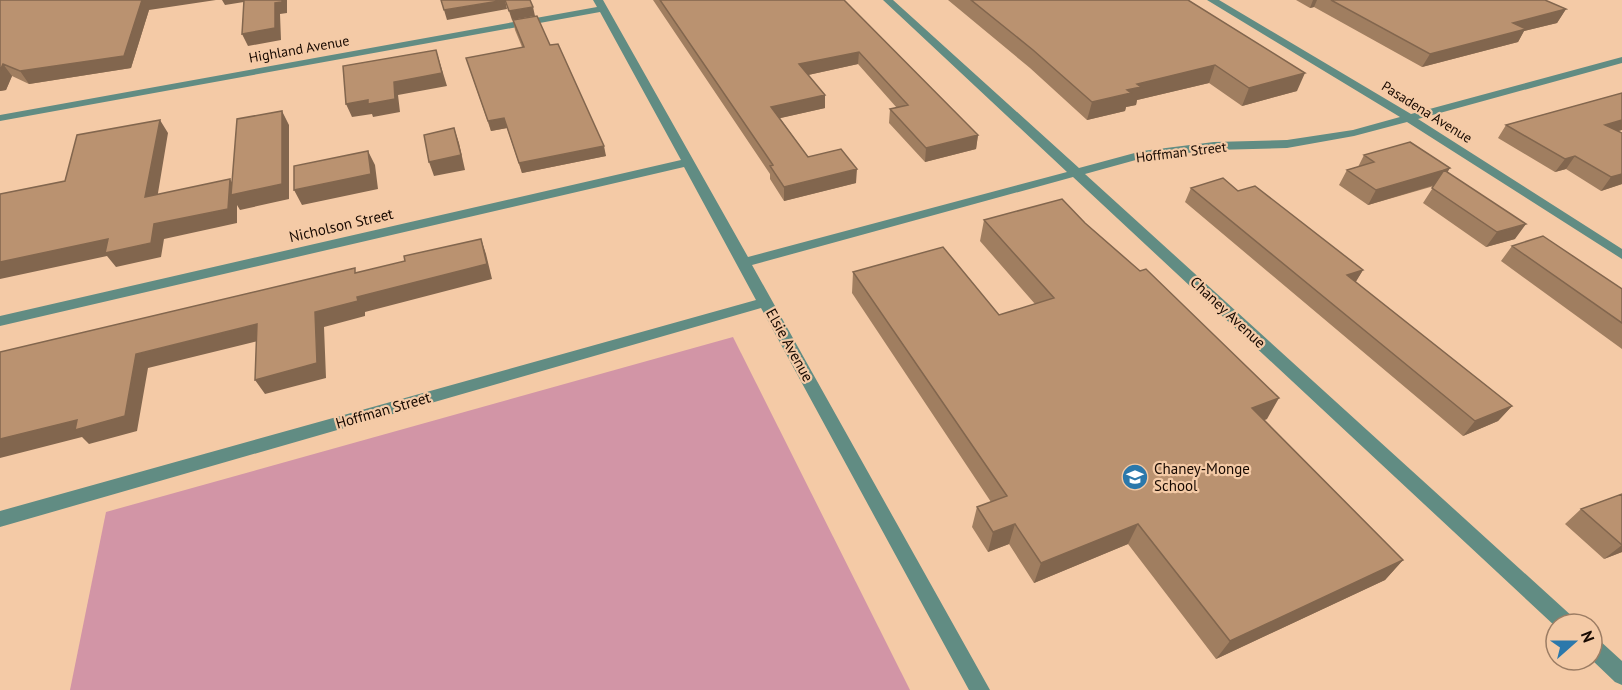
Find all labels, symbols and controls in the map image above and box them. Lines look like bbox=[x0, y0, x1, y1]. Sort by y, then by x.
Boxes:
street label: Highland Avenue bbox=[247, 31, 351, 67]
street label: Pasadena Avenue bbox=[1378, 77, 1476, 147]
street label: Hoffman Street bbox=[1135, 137, 1228, 166]
street label: Nicholson Street bbox=[287, 204, 395, 246]
street label: Chaney Avenue bbox=[1186, 272, 1270, 352]
street label: Elsie Avenue bbox=[762, 305, 818, 385]
street label: Hoffman Street bbox=[333, 387, 433, 433]
place label: Chaney-Monge School bbox=[1154, 459, 1250, 495]
school or university icon: Chaney-Monge School bbox=[1120, 462, 1150, 492]
north arrow bbox=[1544, 612, 1604, 672]
text: N bbox=[1577, 628, 1599, 645]

